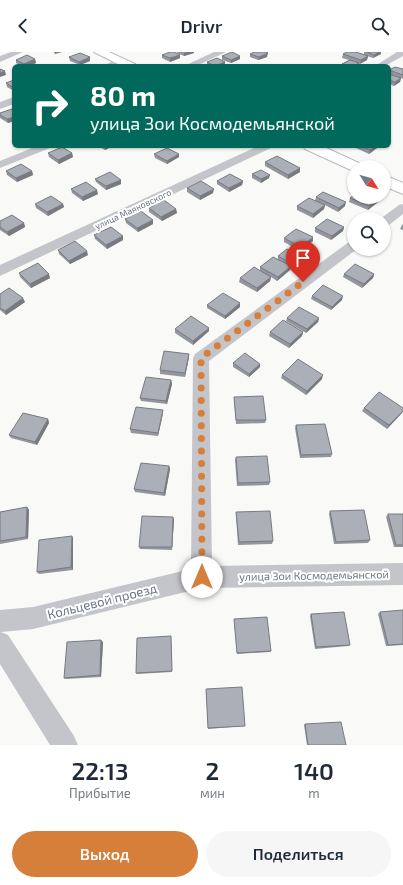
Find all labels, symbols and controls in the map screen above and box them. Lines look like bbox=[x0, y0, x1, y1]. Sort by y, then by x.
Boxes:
icon: back bbox=[12, 15, 34, 37]
text: Drivr bbox=[181, 15, 222, 37]
icon: search bbox=[369, 15, 391, 37]
text: 80 m bbox=[90, 78, 156, 112]
icon: right bbox=[24, 80, 76, 132]
text: улица Зои Космодемьянской bbox=[90, 112, 335, 134]
north arrow bbox=[347, 160, 391, 204]
map controls bbox=[347, 160, 391, 256]
street label: улица Маяковского bbox=[93, 186, 174, 233]
button: search bbox=[347, 212, 391, 256]
pin bbox=[286, 241, 320, 282]
icon: arrive bbox=[292, 247, 314, 269]
position arrow bbox=[181, 556, 223, 598]
street label: улица Зои Космодемьянской bbox=[239, 567, 389, 584]
street label: Кольцевой проезд bbox=[46, 580, 159, 622]
text: 22:13 bbox=[71, 756, 128, 785]
text: 2 bbox=[206, 756, 219, 785]
text: 140 bbox=[294, 756, 334, 785]
text: Прибытие bbox=[69, 785, 131, 801]
text: мин bbox=[200, 785, 225, 801]
text: m bbox=[308, 785, 320, 801]
button: Выход bbox=[12, 831, 198, 877]
button: Поделиться bbox=[206, 831, 391, 877]

